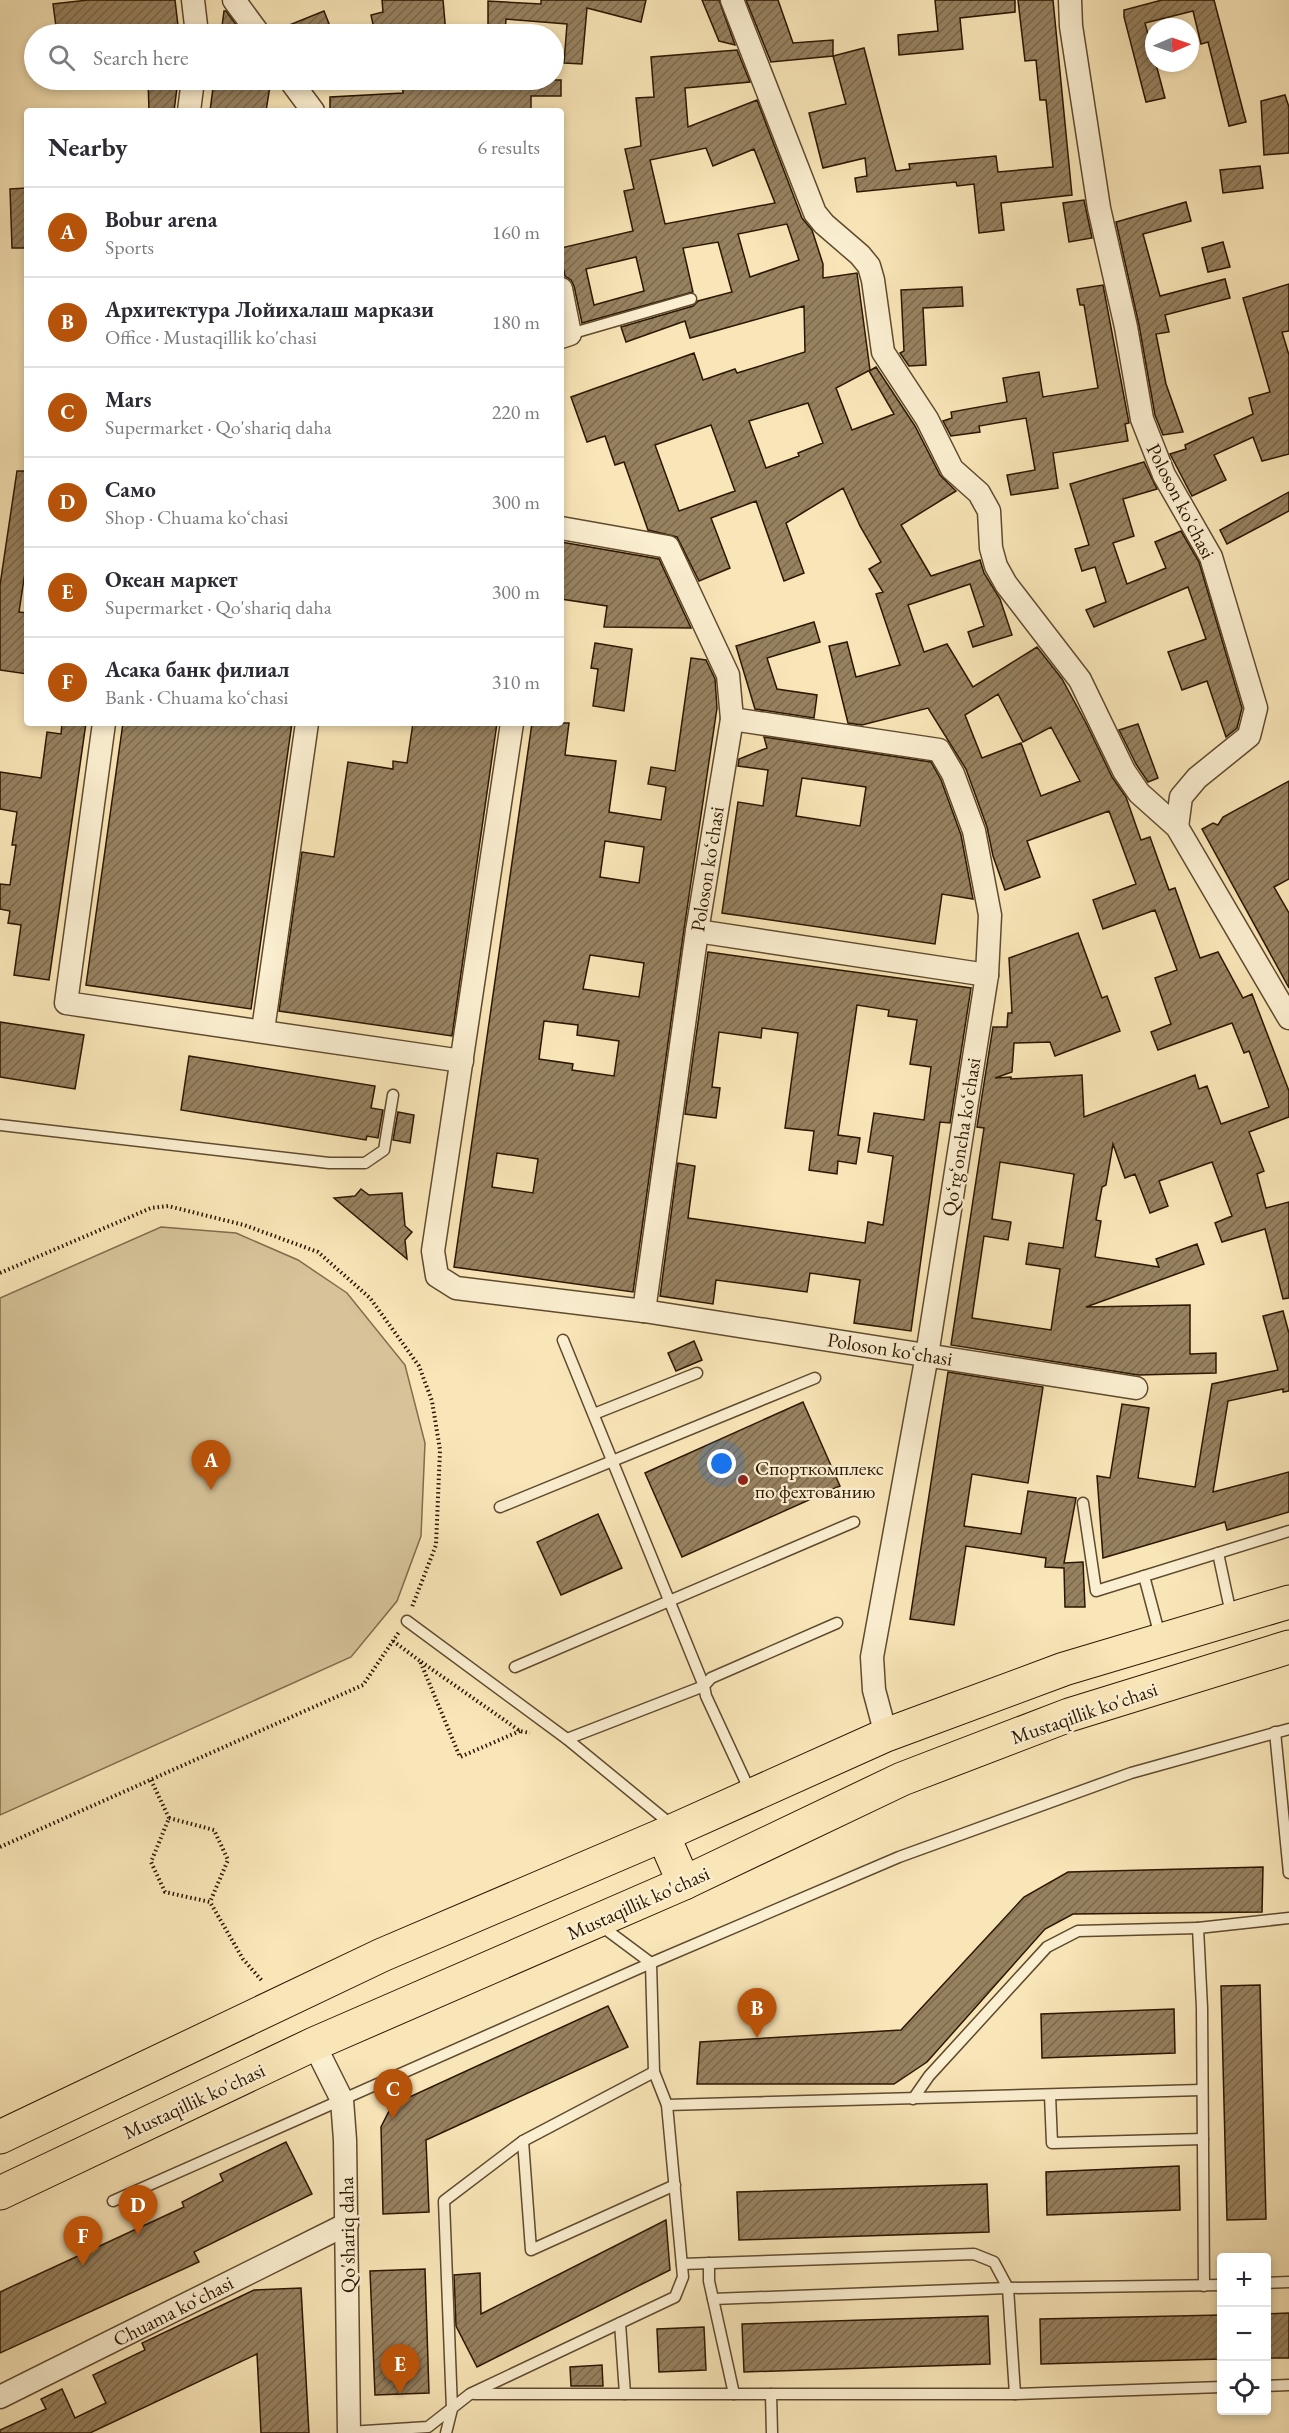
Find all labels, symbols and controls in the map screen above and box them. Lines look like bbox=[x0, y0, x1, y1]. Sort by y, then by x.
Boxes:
north arrow bbox=[1145, 18, 1199, 72]
search box bbox=[24, 24, 564, 90]
icon: search bbox=[45, 41, 78, 74]
text: Search here bbox=[93, 43, 188, 72]
text: Nearby bbox=[48, 130, 128, 164]
text: 6 results bbox=[477, 134, 540, 160]
text: Bobur arena bbox=[105, 205, 217, 234]
text: A bbox=[60, 219, 75, 245]
text: 160 m bbox=[492, 219, 540, 245]
text: Sports bbox=[105, 234, 154, 260]
text: Архитектура Лойихалаш маркази bbox=[105, 295, 434, 324]
text: B bbox=[61, 309, 74, 335]
text: 180 m bbox=[492, 309, 540, 335]
text: Office · Mustaqillik ko'chasi bbox=[105, 324, 317, 350]
text: Mars bbox=[105, 385, 151, 414]
text: C bbox=[60, 399, 75, 425]
text: 220 m bbox=[492, 399, 540, 425]
text: Supermarket · Qo'shariq daha bbox=[105, 414, 332, 440]
street label: Poloson ko'chasi bbox=[1141, 439, 1221, 563]
text: Само bbox=[105, 475, 156, 504]
text: D bbox=[60, 489, 75, 515]
text: 300 m bbox=[492, 489, 540, 515]
text: Shop · Chuama koʻchasi bbox=[105, 504, 289, 530]
text: Океан маркет bbox=[105, 565, 238, 594]
text: E bbox=[62, 579, 73, 605]
text: 300 m bbox=[492, 579, 540, 605]
text: Supermarket · Qo'shariq daha bbox=[105, 594, 332, 620]
text: Асака банк филиал bbox=[105, 655, 289, 684]
text: F bbox=[62, 669, 73, 695]
text: 310 m bbox=[492, 669, 540, 695]
text: Bank · Chuama koʻchasi bbox=[105, 684, 288, 710]
street label: Poloson koʻchasi bbox=[684, 804, 730, 933]
street label: Qoʻrgʻoncha koʻchasi bbox=[936, 1056, 986, 1218]
street label: Poloson koʻchasi bbox=[826, 1326, 955, 1372]
pin: A bbox=[192, 1440, 230, 1490]
your location bbox=[707, 1449, 736, 1478]
place label: Спорткомплекс по фехтованию bbox=[755, 1455, 884, 1504]
marker: Спорткомплекс по фехтованию bbox=[736, 1473, 750, 1487]
street label: Mustaqillik ko'chasi bbox=[1007, 1676, 1161, 1750]
street label: Mustaqillik ko'chasi bbox=[563, 1860, 714, 1946]
pin: B bbox=[738, 1988, 777, 2038]
street label: Mustaqillik ko'chasi bbox=[119, 2057, 269, 2145]
pin: C bbox=[374, 2070, 412, 2119]
street label: Qo'shariq daha bbox=[333, 2177, 361, 2293]
pin: D bbox=[118, 2186, 158, 2235]
pin: F bbox=[64, 2216, 103, 2266]
map controls bbox=[1217, 2253, 1271, 2415]
button: + bbox=[1217, 2253, 1271, 2307]
street label: Chuama koʻchasi bbox=[108, 2269, 238, 2352]
button: − bbox=[1217, 2307, 1271, 2361]
pin: E bbox=[380, 2344, 420, 2394]
button: locate bbox=[1217, 2361, 1271, 2415]

